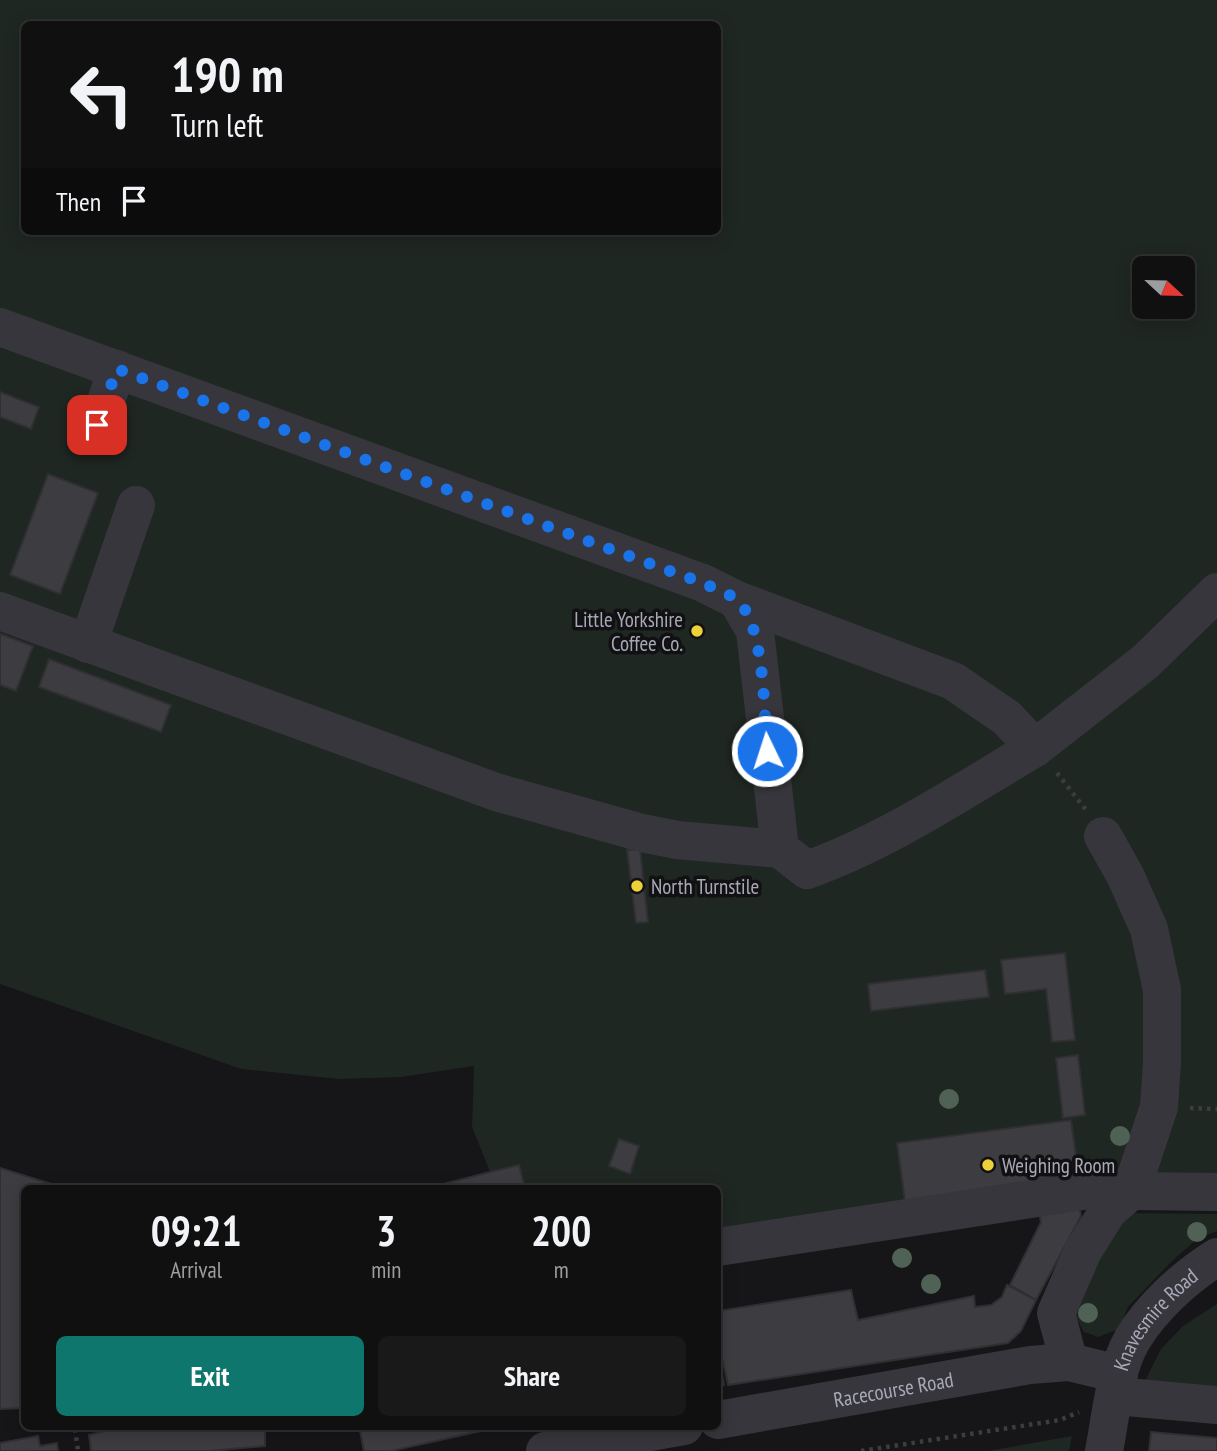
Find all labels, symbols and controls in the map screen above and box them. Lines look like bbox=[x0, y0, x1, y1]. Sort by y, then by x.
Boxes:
text: 190 m bbox=[171, 42, 284, 106]
icon: left bbox=[56, 49, 147, 140]
text: Turn left bbox=[171, 104, 263, 146]
icon: arrive bbox=[115, 182, 153, 220]
text: Then bbox=[56, 185, 101, 218]
north arrow bbox=[1132, 256, 1195, 318]
map controls bbox=[1132, 256, 1195, 319]
pin bbox=[67, 395, 127, 455]
icon: arrive bbox=[78, 406, 116, 444]
place label: Little Yorkshire Coffee Co. bbox=[574, 606, 683, 657]
marker: Little Yorkshire Coffee Co. bbox=[689, 623, 705, 639]
position arrow bbox=[730, 714, 804, 788]
place label: North Turnstile bbox=[651, 873, 759, 900]
marker: North Turnstile bbox=[629, 878, 645, 894]
place label: Weighing Room bbox=[1002, 1152, 1115, 1179]
marker: Weighing Room bbox=[980, 1157, 996, 1173]
text: 09:21 bbox=[151, 1203, 242, 1258]
text: 3 bbox=[376, 1203, 396, 1258]
text: 200 bbox=[531, 1203, 591, 1258]
text: Arrival bbox=[170, 1255, 222, 1284]
text: min bbox=[371, 1255, 401, 1284]
text: m bbox=[554, 1255, 569, 1284]
street label: Knavesmire Road bbox=[1107, 1262, 1203, 1374]
button: Exit bbox=[56, 1336, 364, 1416]
button: Share bbox=[378, 1336, 686, 1416]
street label: Racecourse Road bbox=[831, 1365, 955, 1413]

